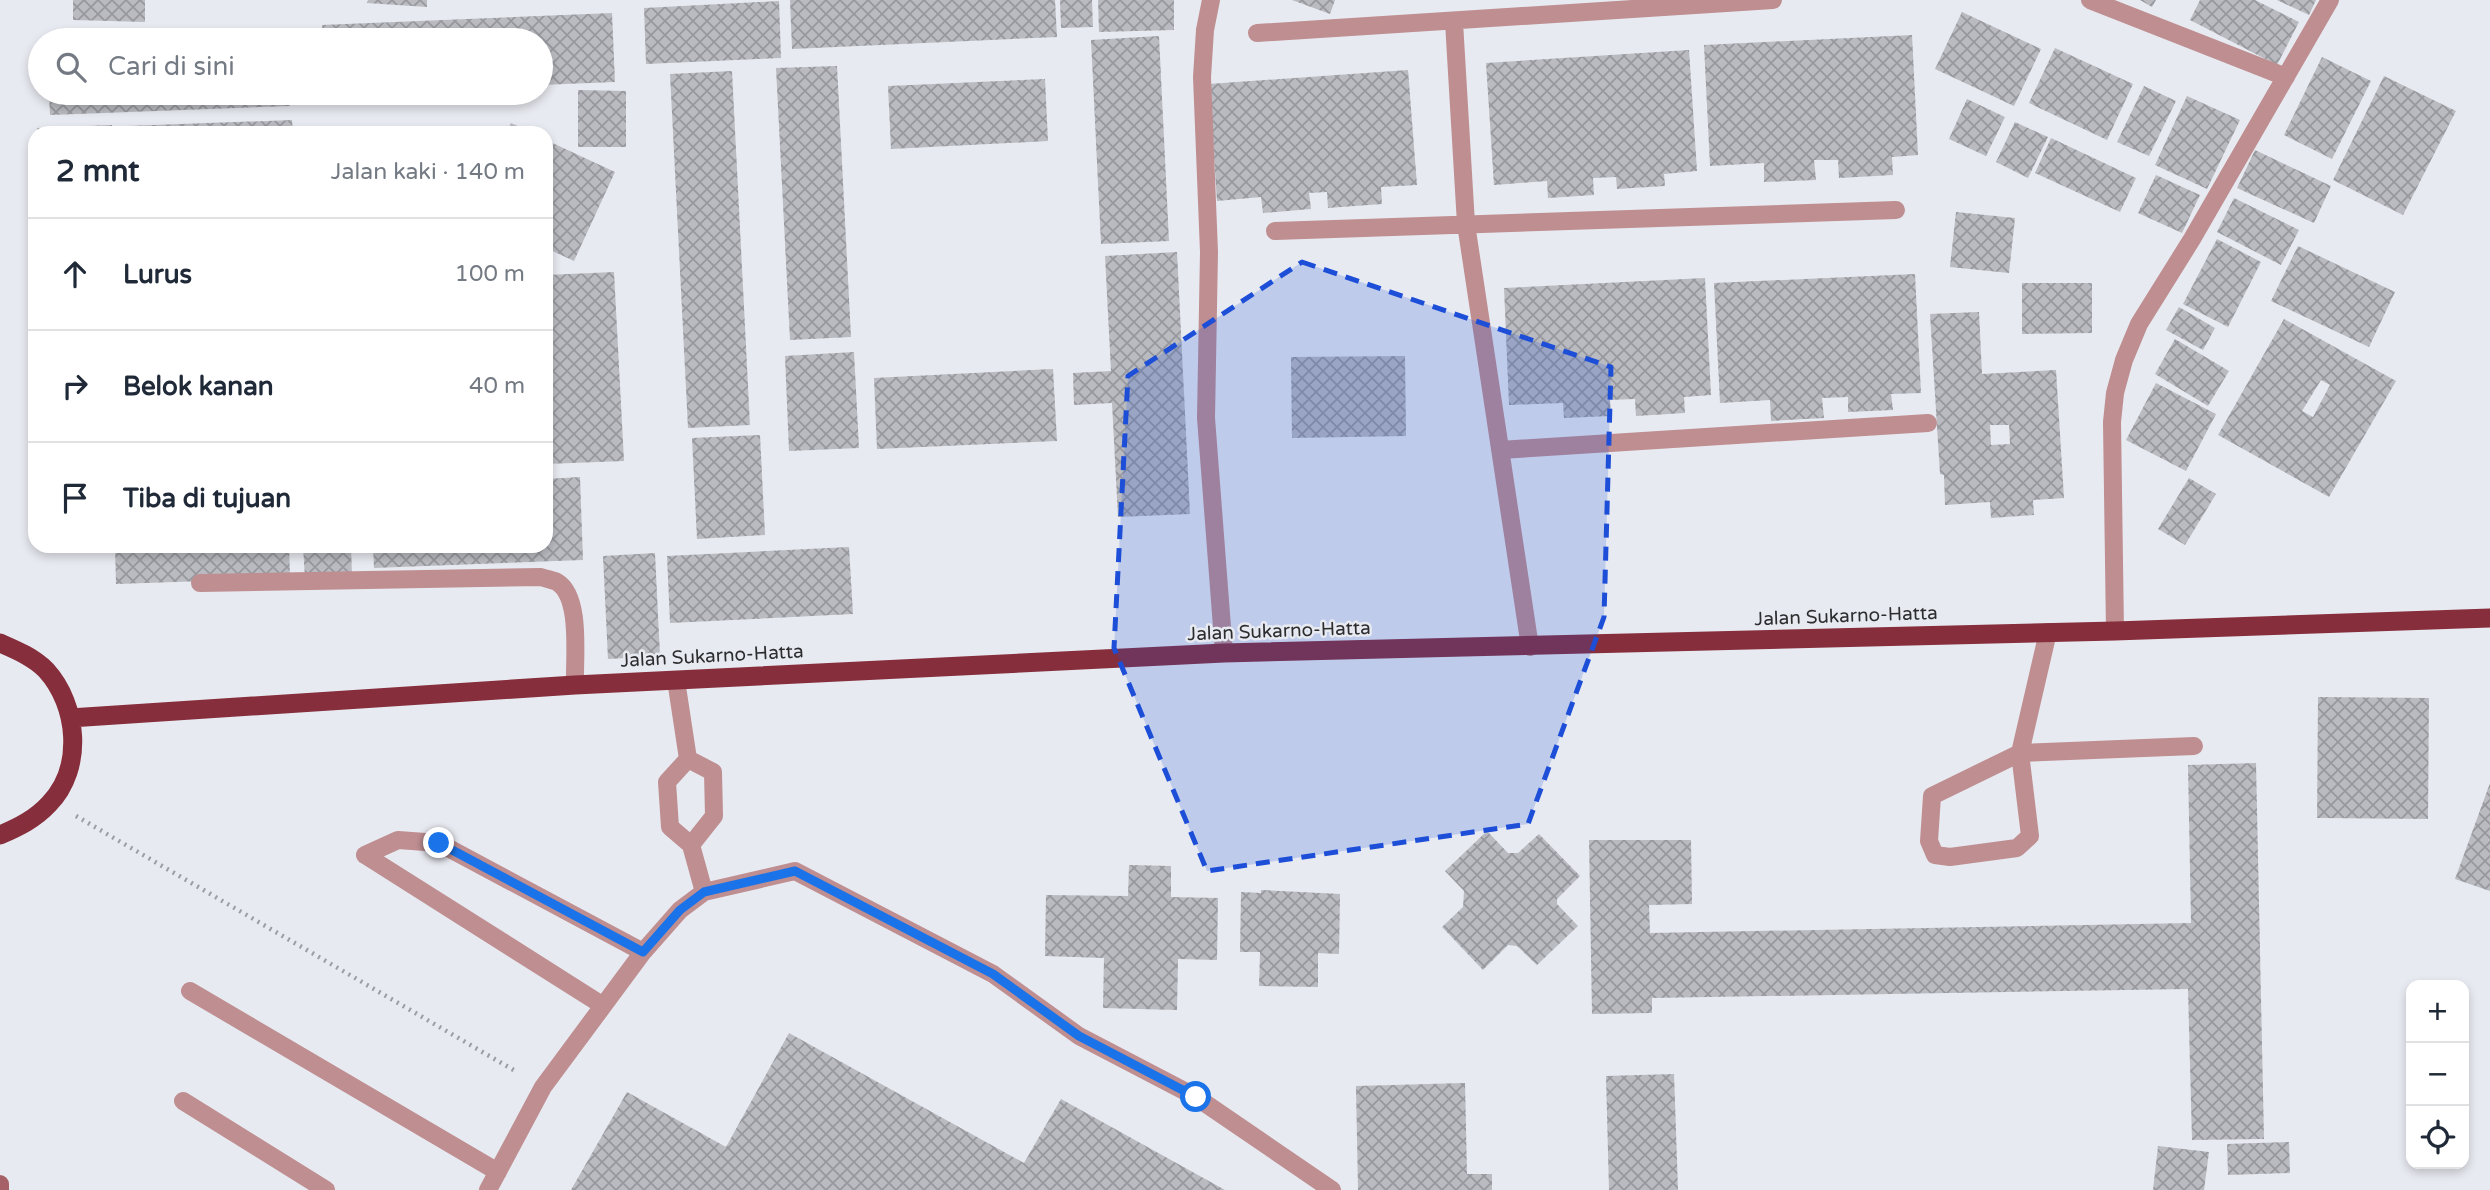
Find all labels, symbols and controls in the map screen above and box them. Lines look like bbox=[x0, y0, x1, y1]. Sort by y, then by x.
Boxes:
search box bbox=[28, 28, 553, 105]
icon: search bbox=[52, 48, 90, 86]
text: Cari di sini bbox=[108, 51, 235, 82]
text: 2 mnt bbox=[56, 153, 140, 190]
text: Jalan kaki · 140 m bbox=[331, 158, 525, 186]
icon: ahead bbox=[56, 255, 94, 293]
text: Lurus bbox=[123, 259, 192, 290]
text: 100 m bbox=[455, 260, 525, 288]
icon: right bbox=[56, 367, 94, 405]
text: Belok kanan bbox=[123, 371, 274, 402]
text: 40 m bbox=[469, 372, 525, 400]
icon: arrive bbox=[56, 479, 94, 517]
text: Tiba di tujuan bbox=[123, 483, 291, 514]
street label: Jalan Sukarno-Hatta bbox=[1754, 602, 1938, 630]
street label: Jalan Sukarno-Hatta bbox=[1187, 617, 1371, 645]
street label: Jalan Sukarno-Hatta bbox=[620, 640, 804, 672]
route end bbox=[423, 827, 454, 858]
map controls bbox=[2406, 980, 2469, 1169]
button: + bbox=[2406, 980, 2469, 1043]
button: − bbox=[2406, 1043, 2469, 1106]
route start bbox=[1180, 1081, 1211, 1112]
button: locate bbox=[2406, 1106, 2469, 1169]

